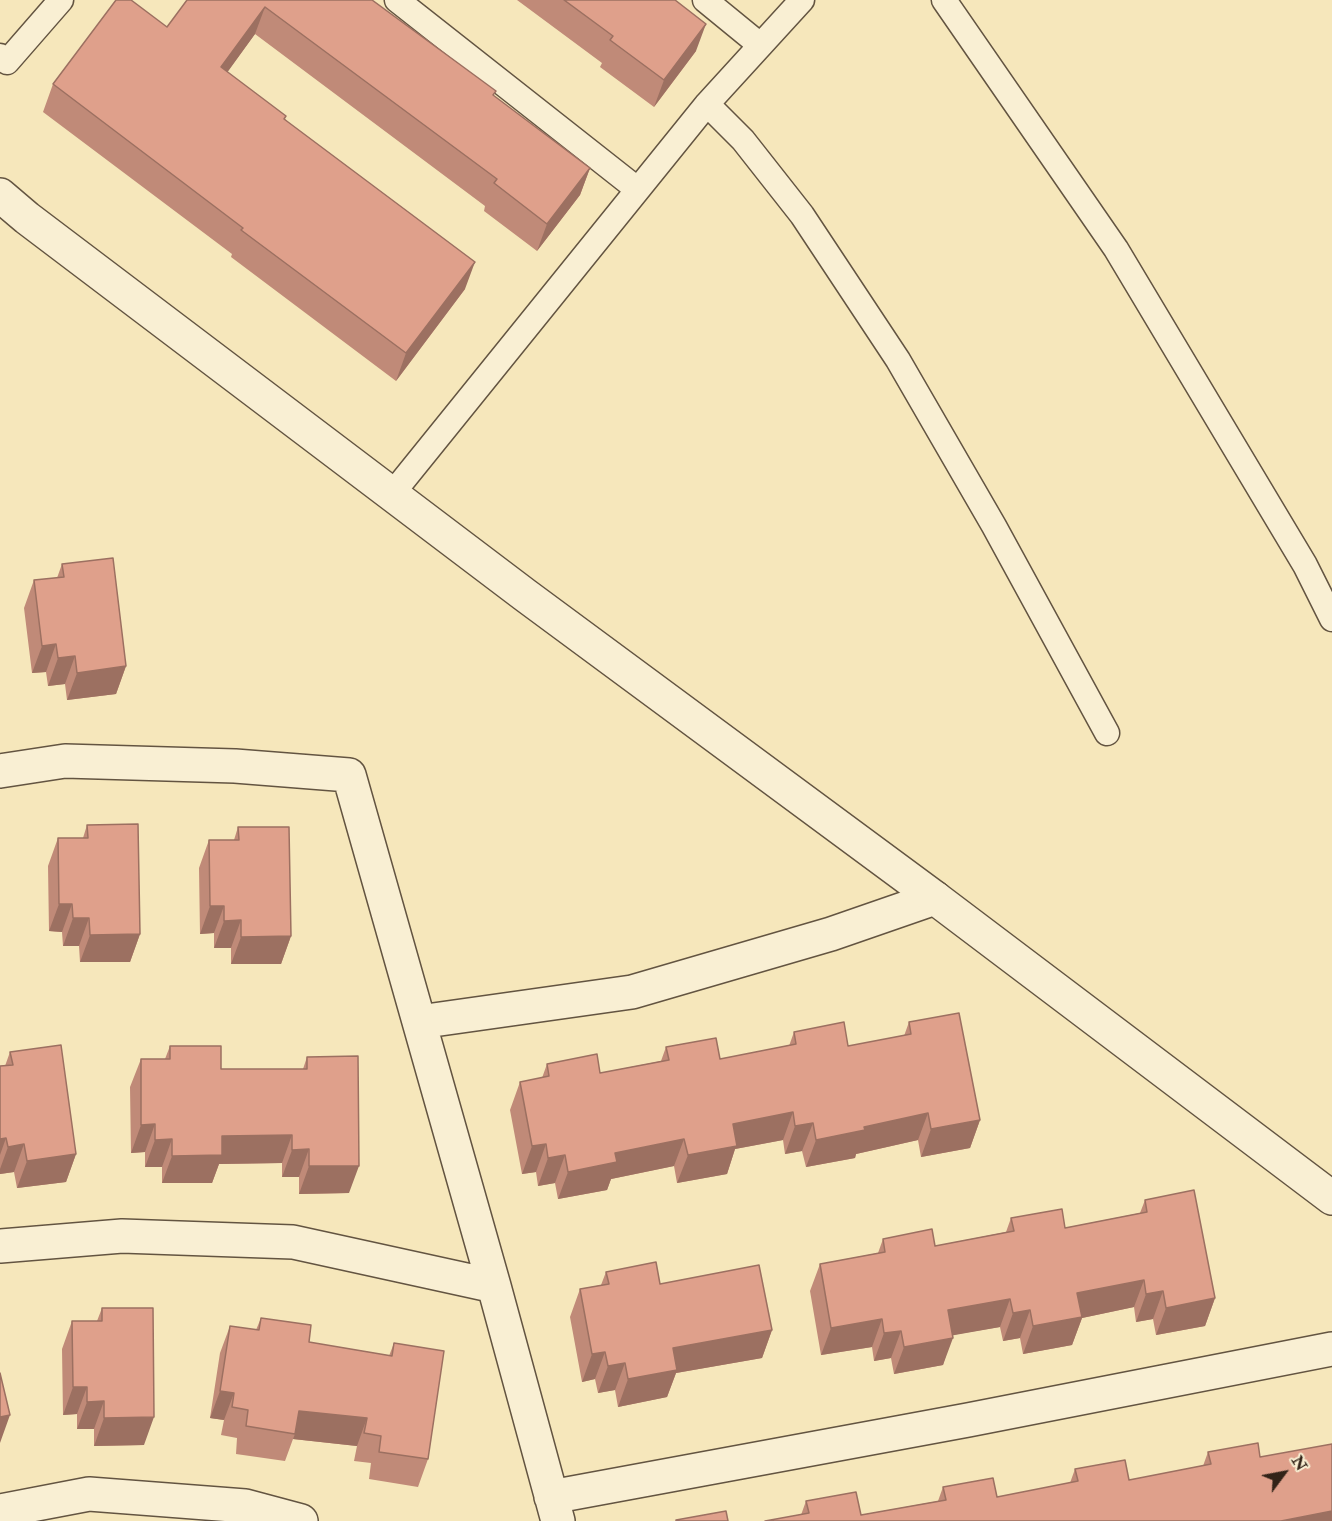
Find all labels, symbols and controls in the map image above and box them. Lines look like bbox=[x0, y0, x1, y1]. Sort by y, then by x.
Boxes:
north arrow bbox=[1254, 1443, 1314, 1503]
text: N bbox=[1287, 1452, 1312, 1475]

